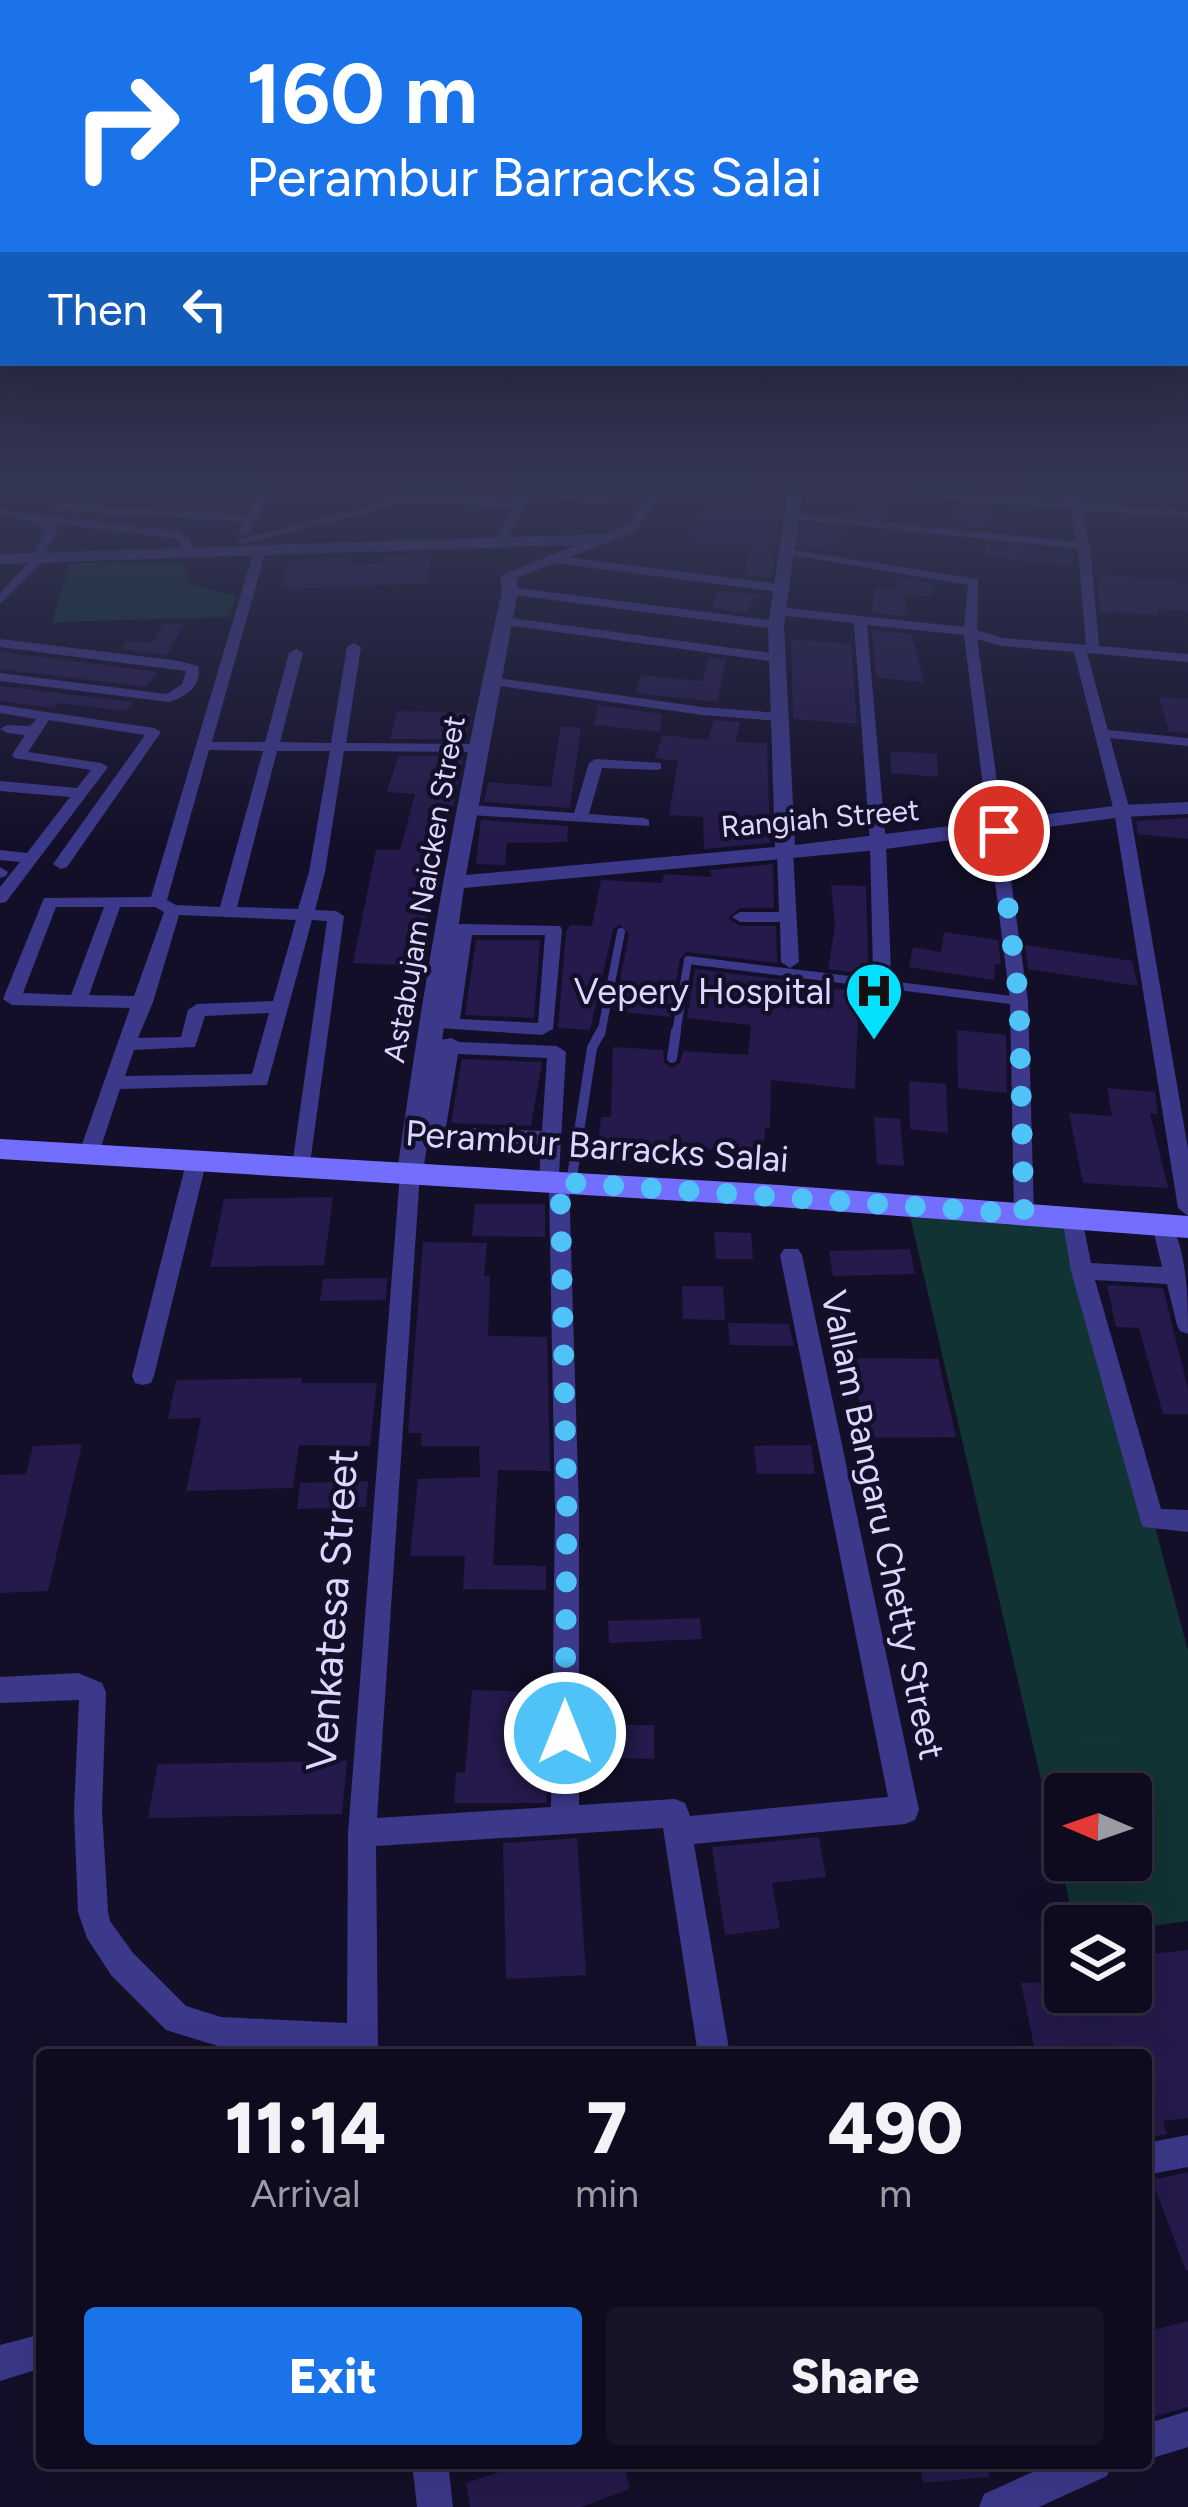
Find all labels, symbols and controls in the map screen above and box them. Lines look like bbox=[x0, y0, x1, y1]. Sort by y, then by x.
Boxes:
text: 160 m bbox=[246, 43, 478, 144]
icon: right bbox=[48, 48, 204, 204]
text: Perambur Barracks Salai bbox=[246, 145, 822, 210]
icon: left bbox=[172, 276, 238, 342]
text: Then bbox=[48, 282, 148, 336]
street label: Astabujam Naicken Street bbox=[375, 712, 473, 1066]
pin bbox=[948, 780, 1050, 882]
street label: Rangiah Street bbox=[719, 791, 921, 845]
icon: arrive bbox=[966, 798, 1032, 864]
hospital icon: Vepery Hospital bbox=[843, 960, 905, 1042]
place label: Vepery Hospital bbox=[574, 970, 832, 1013]
street label: Perambur Barracks Salai bbox=[404, 1111, 790, 1181]
street label: Vallam Bangaru Chetty Street bbox=[812, 1287, 954, 1763]
street label: Venkatesa Street bbox=[295, 1447, 369, 1773]
position arrow bbox=[502, 1670, 628, 1796]
north arrow bbox=[1044, 1773, 1152, 1881]
map controls bbox=[1044, 1773, 1152, 2013]
button: layers bbox=[1044, 1905, 1152, 2013]
text: 11:14 bbox=[225, 2085, 386, 2171]
text: 7 bbox=[587, 2085, 627, 2171]
text: 490 bbox=[828, 2085, 963, 2171]
text: Arrival bbox=[250, 2170, 361, 2217]
text: min bbox=[575, 2170, 639, 2217]
text: m bbox=[879, 2170, 912, 2217]
button: Exit bbox=[84, 2307, 582, 2445]
button: Share bbox=[606, 2307, 1104, 2445]

